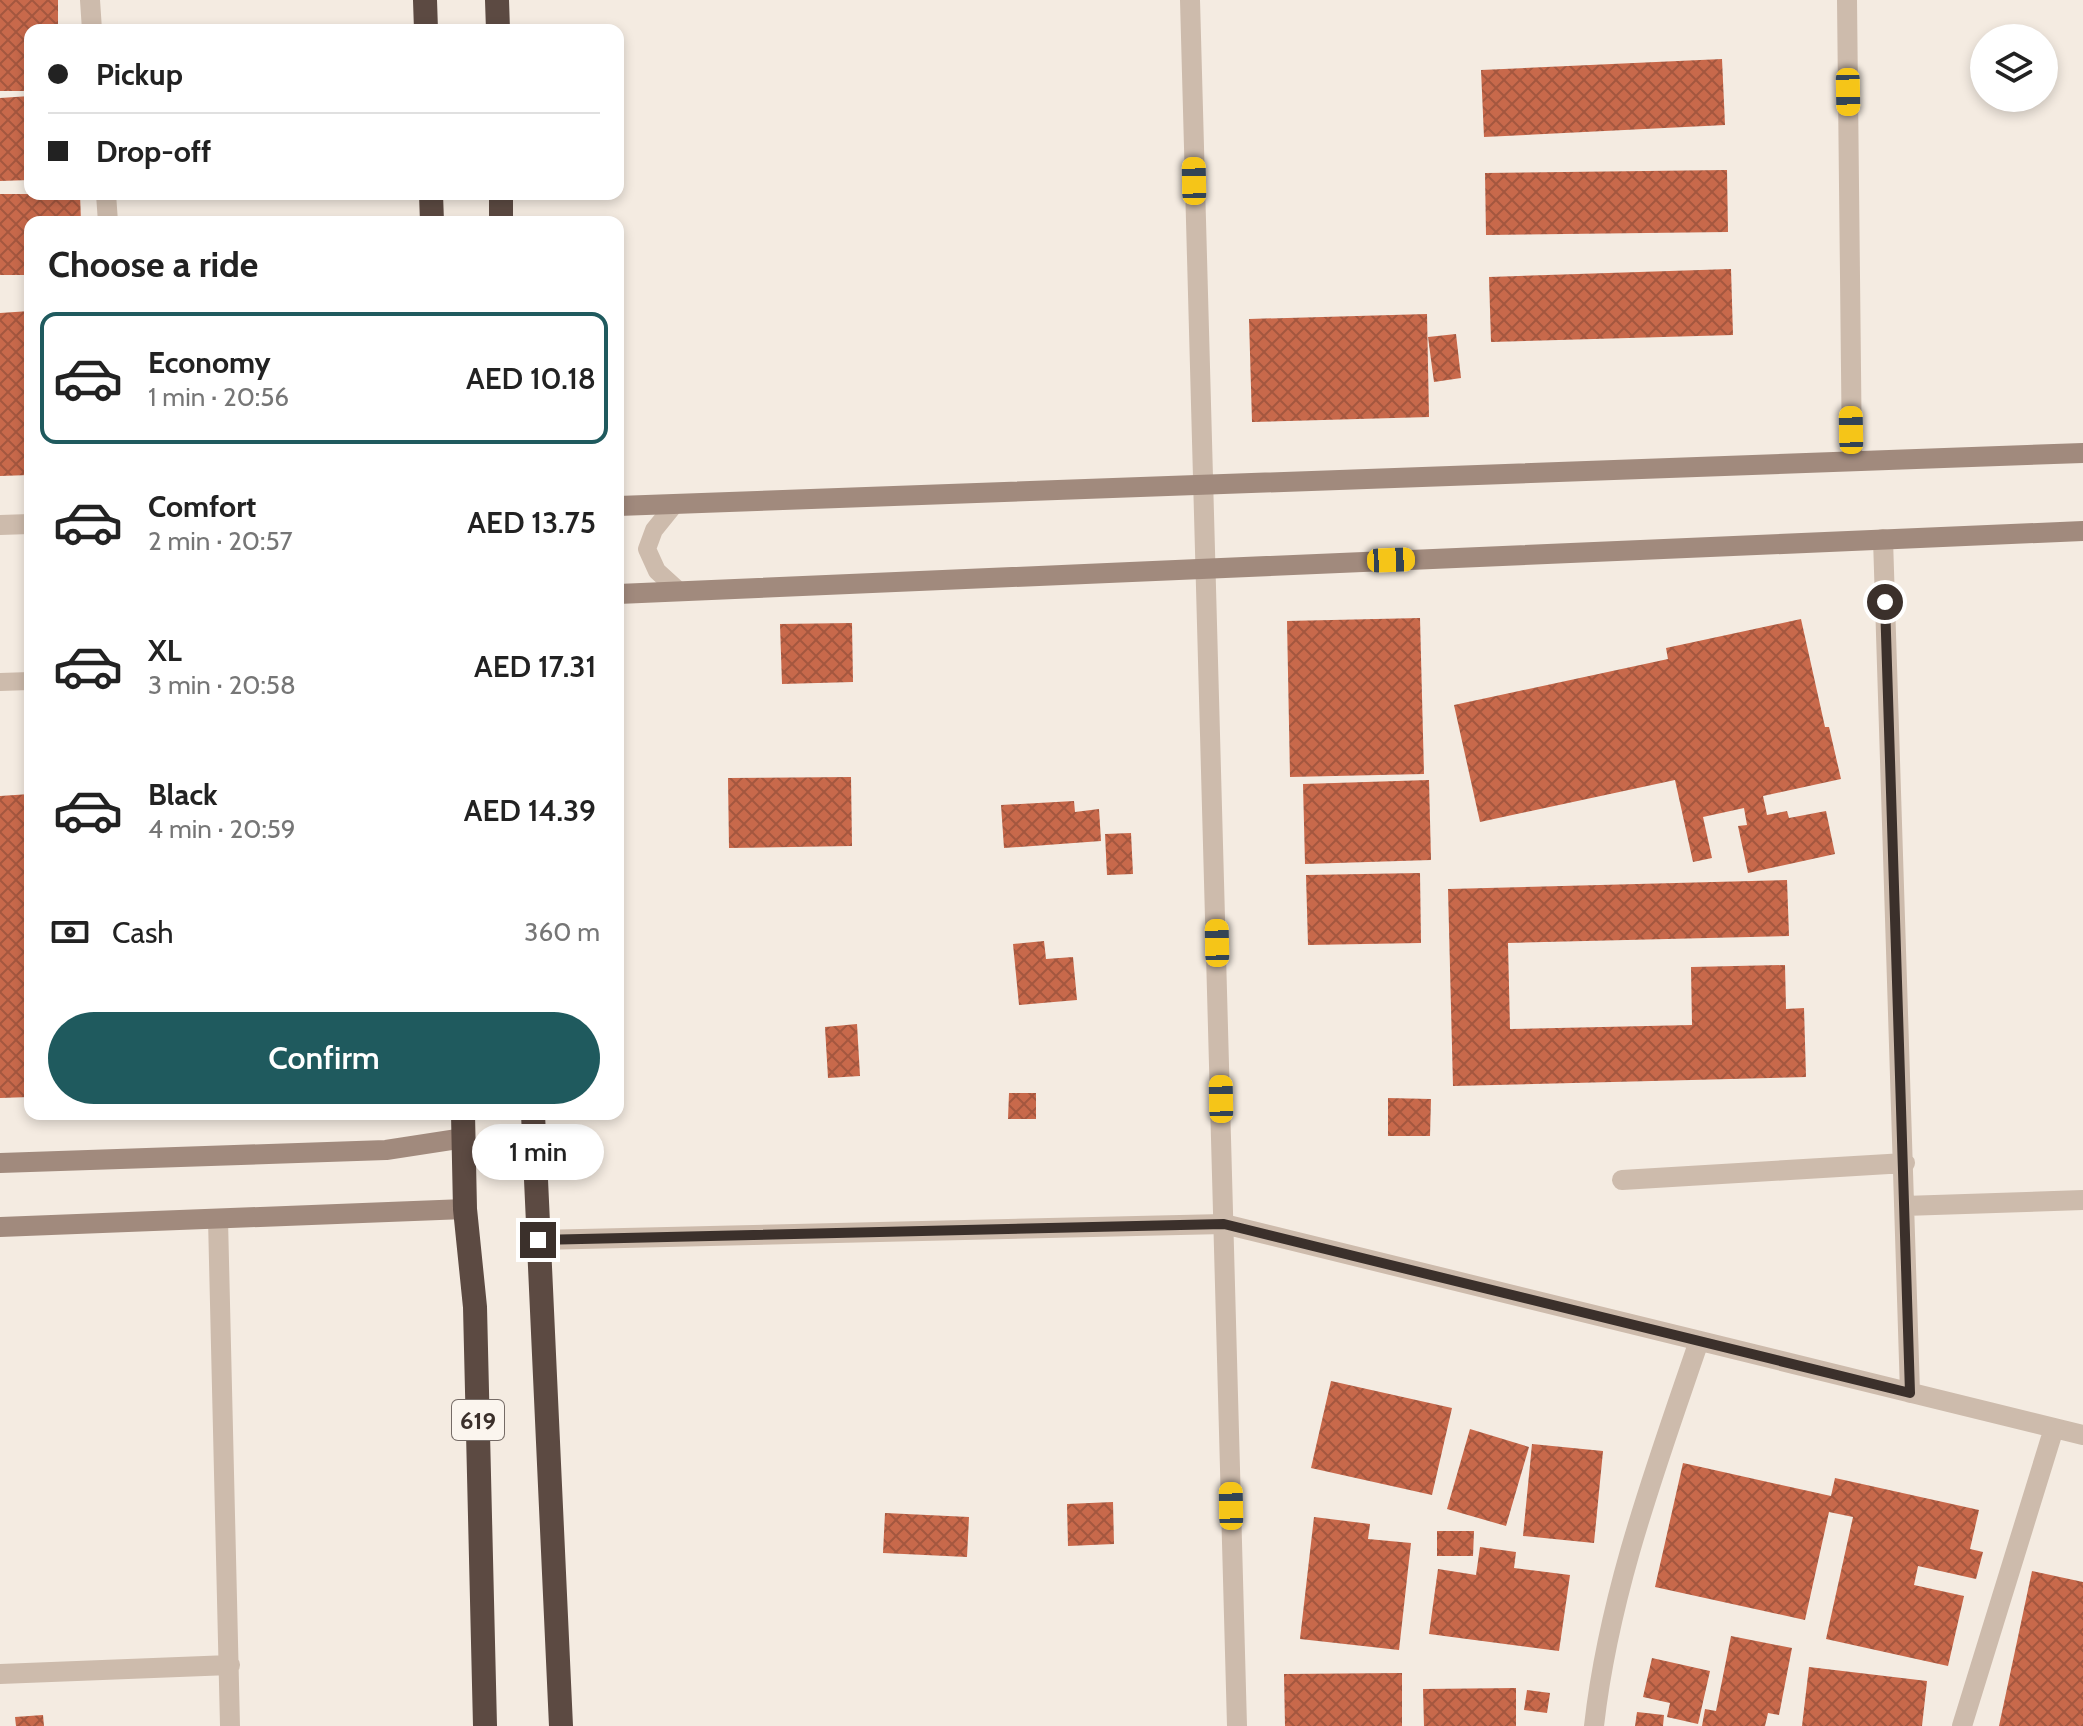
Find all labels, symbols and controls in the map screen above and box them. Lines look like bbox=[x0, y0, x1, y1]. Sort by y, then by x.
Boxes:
map controls bbox=[1970, 24, 2058, 112]
button: layers bbox=[1970, 24, 2058, 112]
text: Pickup bbox=[96, 56, 183, 93]
car bbox=[1836, 68, 1860, 116]
text: Drop-off bbox=[96, 133, 211, 170]
car bbox=[1182, 157, 1206, 205]
text: Choose a ride bbox=[48, 242, 258, 286]
icon: car bbox=[52, 342, 124, 414]
text: Economy bbox=[148, 344, 271, 381]
text: AED 10.18 bbox=[466, 360, 596, 397]
text: 1 min · 20:56 bbox=[148, 381, 289, 413]
car bbox=[1839, 406, 1863, 454]
icon: car bbox=[52, 486, 124, 558]
text: Comfort bbox=[148, 488, 256, 525]
text: AED 13.75 bbox=[467, 504, 596, 541]
text: 2 min · 20:57 bbox=[148, 525, 293, 557]
car bbox=[1367, 547, 1415, 573]
route start bbox=[1867, 584, 1903, 620]
icon: car bbox=[52, 630, 124, 702]
text: XL bbox=[148, 632, 182, 669]
text: AED 17.31 bbox=[474, 648, 596, 685]
text: 3 min · 20:58 bbox=[148, 669, 296, 701]
icon: car bbox=[52, 774, 124, 846]
text: Black bbox=[148, 776, 218, 813]
text: AED 14.39 bbox=[464, 792, 596, 829]
text: 4 min · 20:59 bbox=[148, 813, 296, 845]
icon: cash bbox=[48, 910, 92, 954]
text: Cash bbox=[112, 914, 174, 951]
text: 360 m bbox=[524, 916, 600, 948]
car bbox=[1205, 919, 1229, 967]
button: Confirm bbox=[48, 1012, 600, 1104]
car bbox=[1209, 1075, 1233, 1123]
callout: 1 min bbox=[472, 1124, 604, 1180]
text: 1 min bbox=[509, 1136, 567, 1168]
route end bbox=[520, 1222, 556, 1258]
road number: 619 bbox=[452, 1400, 504, 1440]
car bbox=[1219, 1482, 1243, 1530]

